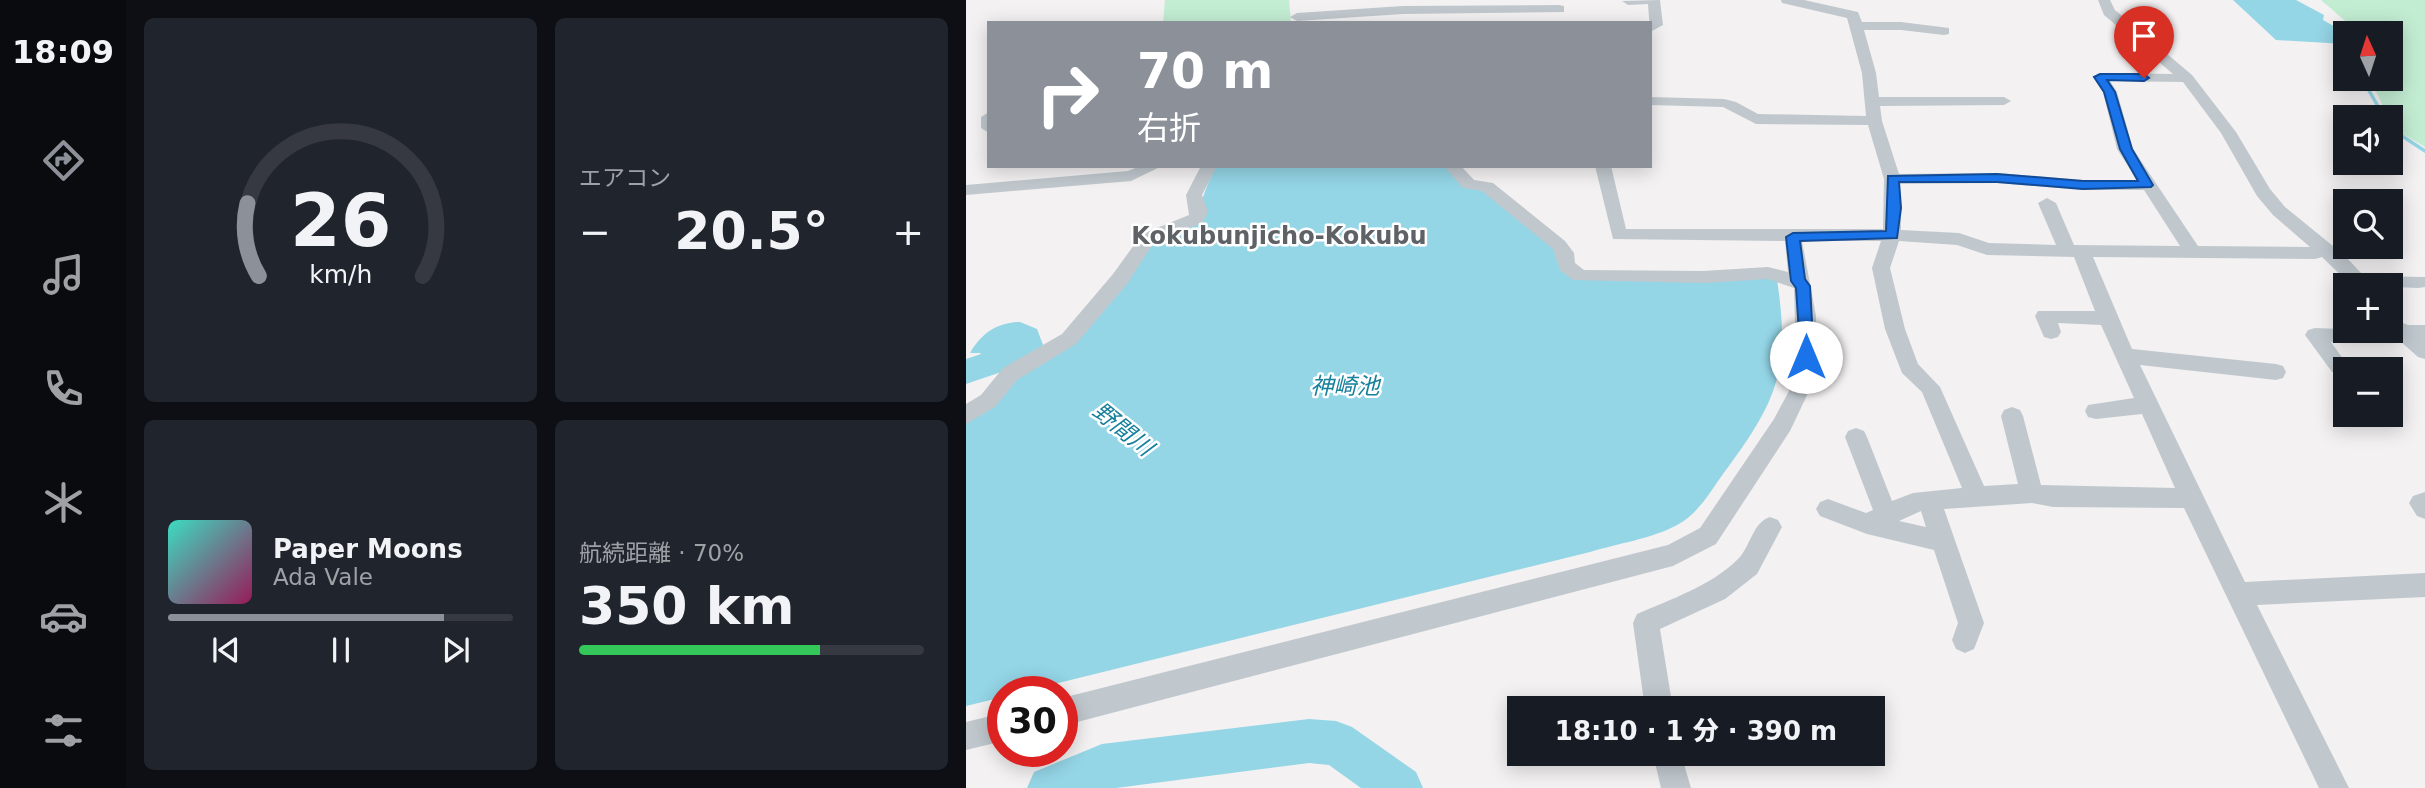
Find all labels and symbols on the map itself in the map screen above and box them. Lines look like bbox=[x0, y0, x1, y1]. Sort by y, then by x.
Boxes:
pin bbox=[2114, 6, 2174, 78]
north arrow bbox=[2333, 21, 2403, 91]
district label: Kokubunjicho-Kokubu bbox=[1131, 222, 1427, 250]
position arrow bbox=[1769, 320, 1843, 394]
water label: 神崎池 bbox=[1311, 373, 1382, 399]
water label: 野間川 bbox=[1088, 397, 1160, 463]
speed limit sign: 30 bbox=[987, 676, 1078, 767]

